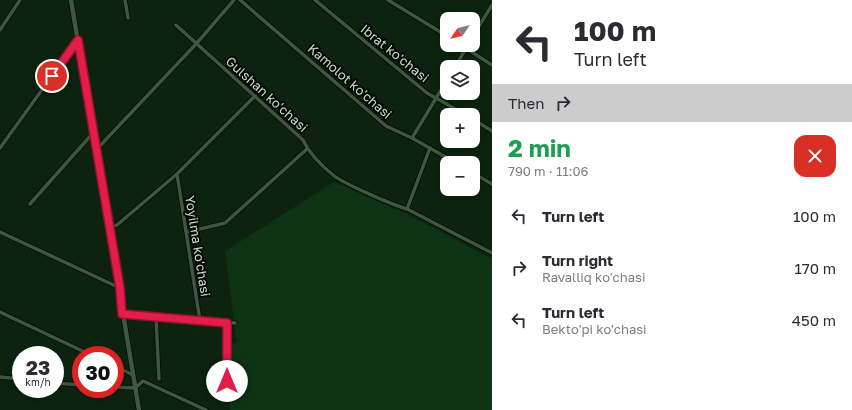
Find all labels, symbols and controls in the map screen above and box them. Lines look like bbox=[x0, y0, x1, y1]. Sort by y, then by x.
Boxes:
north arrow bbox=[440, 12, 480, 52]
map controls bbox=[440, 12, 480, 196]
text: 100 m bbox=[574, 14, 656, 47]
icon: left bbox=[508, 16, 560, 68]
street label: Ibrat ko'chasi bbox=[358, 21, 432, 85]
street label: Kamolot ko'chasi bbox=[305, 40, 395, 122]
text: Turn left bbox=[574, 48, 647, 70]
street label: Gulshan ko'chasi bbox=[223, 53, 311, 135]
pin bbox=[35, 59, 69, 93]
button: layers bbox=[440, 60, 480, 100]
icon: arrive bbox=[41, 65, 63, 87]
icon: right bbox=[552, 92, 574, 114]
text: Then bbox=[508, 94, 544, 112]
button: + bbox=[440, 108, 480, 148]
text: 2 min bbox=[508, 133, 571, 162]
button: close bbox=[794, 135, 836, 177]
button: − bbox=[440, 156, 480, 196]
text: 790 m · 11:06 bbox=[508, 163, 588, 179]
street label: Yoyilma ko'chasi bbox=[182, 194, 214, 298]
icon: left bbox=[508, 205, 530, 227]
text: Turn left bbox=[542, 207, 604, 225]
text: 100 m bbox=[793, 207, 836, 225]
text: Turn right bbox=[542, 251, 613, 269]
icon: right bbox=[508, 257, 530, 279]
text: 170 m bbox=[794, 259, 836, 277]
text: Ravalliq ko'chasi bbox=[542, 269, 645, 285]
text: Turn left bbox=[542, 303, 604, 321]
icon: left bbox=[508, 309, 530, 331]
text: 450 m bbox=[792, 311, 836, 329]
text: Bekto'pi ko'chasi bbox=[542, 321, 647, 337]
speed limit sign: 30 bbox=[72, 346, 124, 398]
text: 23 bbox=[26, 355, 50, 379]
position arrow bbox=[206, 360, 248, 402]
text: km/h bbox=[25, 376, 51, 388]

